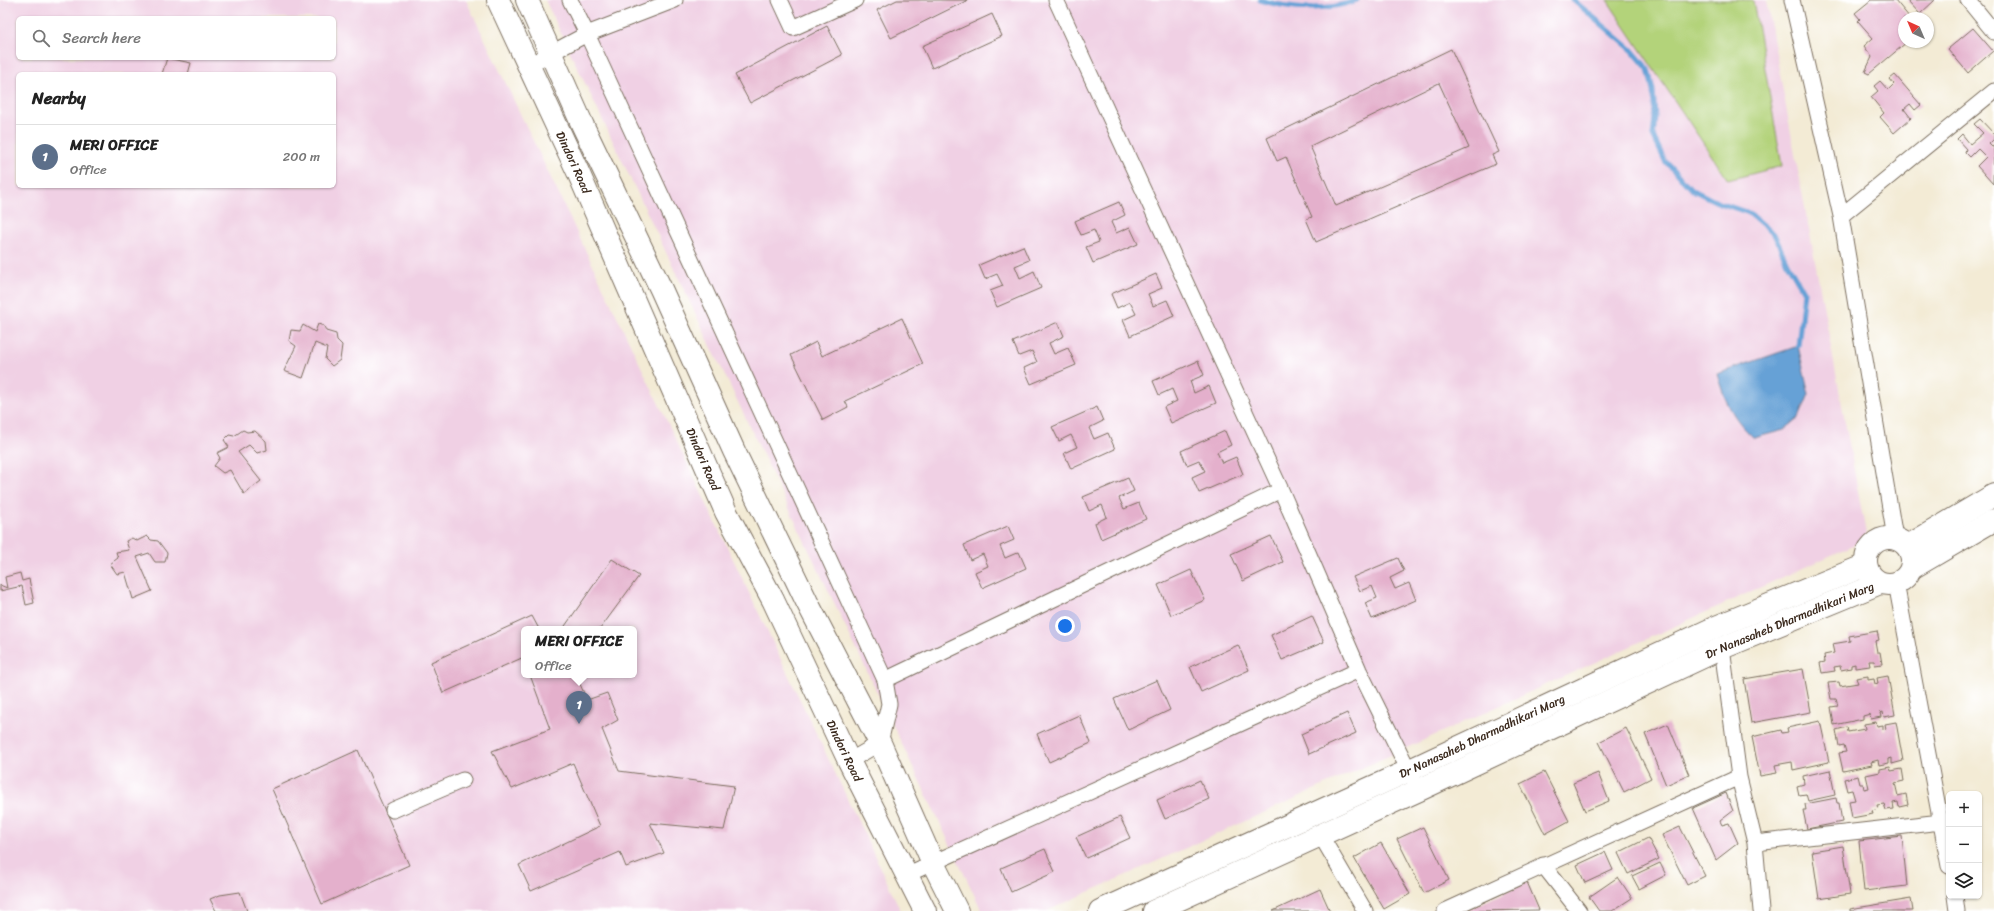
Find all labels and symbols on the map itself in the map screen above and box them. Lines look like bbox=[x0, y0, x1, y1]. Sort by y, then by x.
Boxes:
north arrow bbox=[1898, 12, 1934, 48]
street label: Dindori Road bbox=[549, 128, 598, 199]
street label: Dindori Road bbox=[680, 424, 727, 496]
street label: Dr Nanasaheb Dharmadhikari Marg bbox=[1701, 576, 1878, 665]
your location bbox=[1055, 616, 1075, 636]
street label: Dr Nanasaheb Dharmadhikari Marg bbox=[1395, 688, 1569, 785]
pin: 1 bbox=[566, 691, 592, 724]
street label: Dindori Road bbox=[820, 716, 869, 787]

